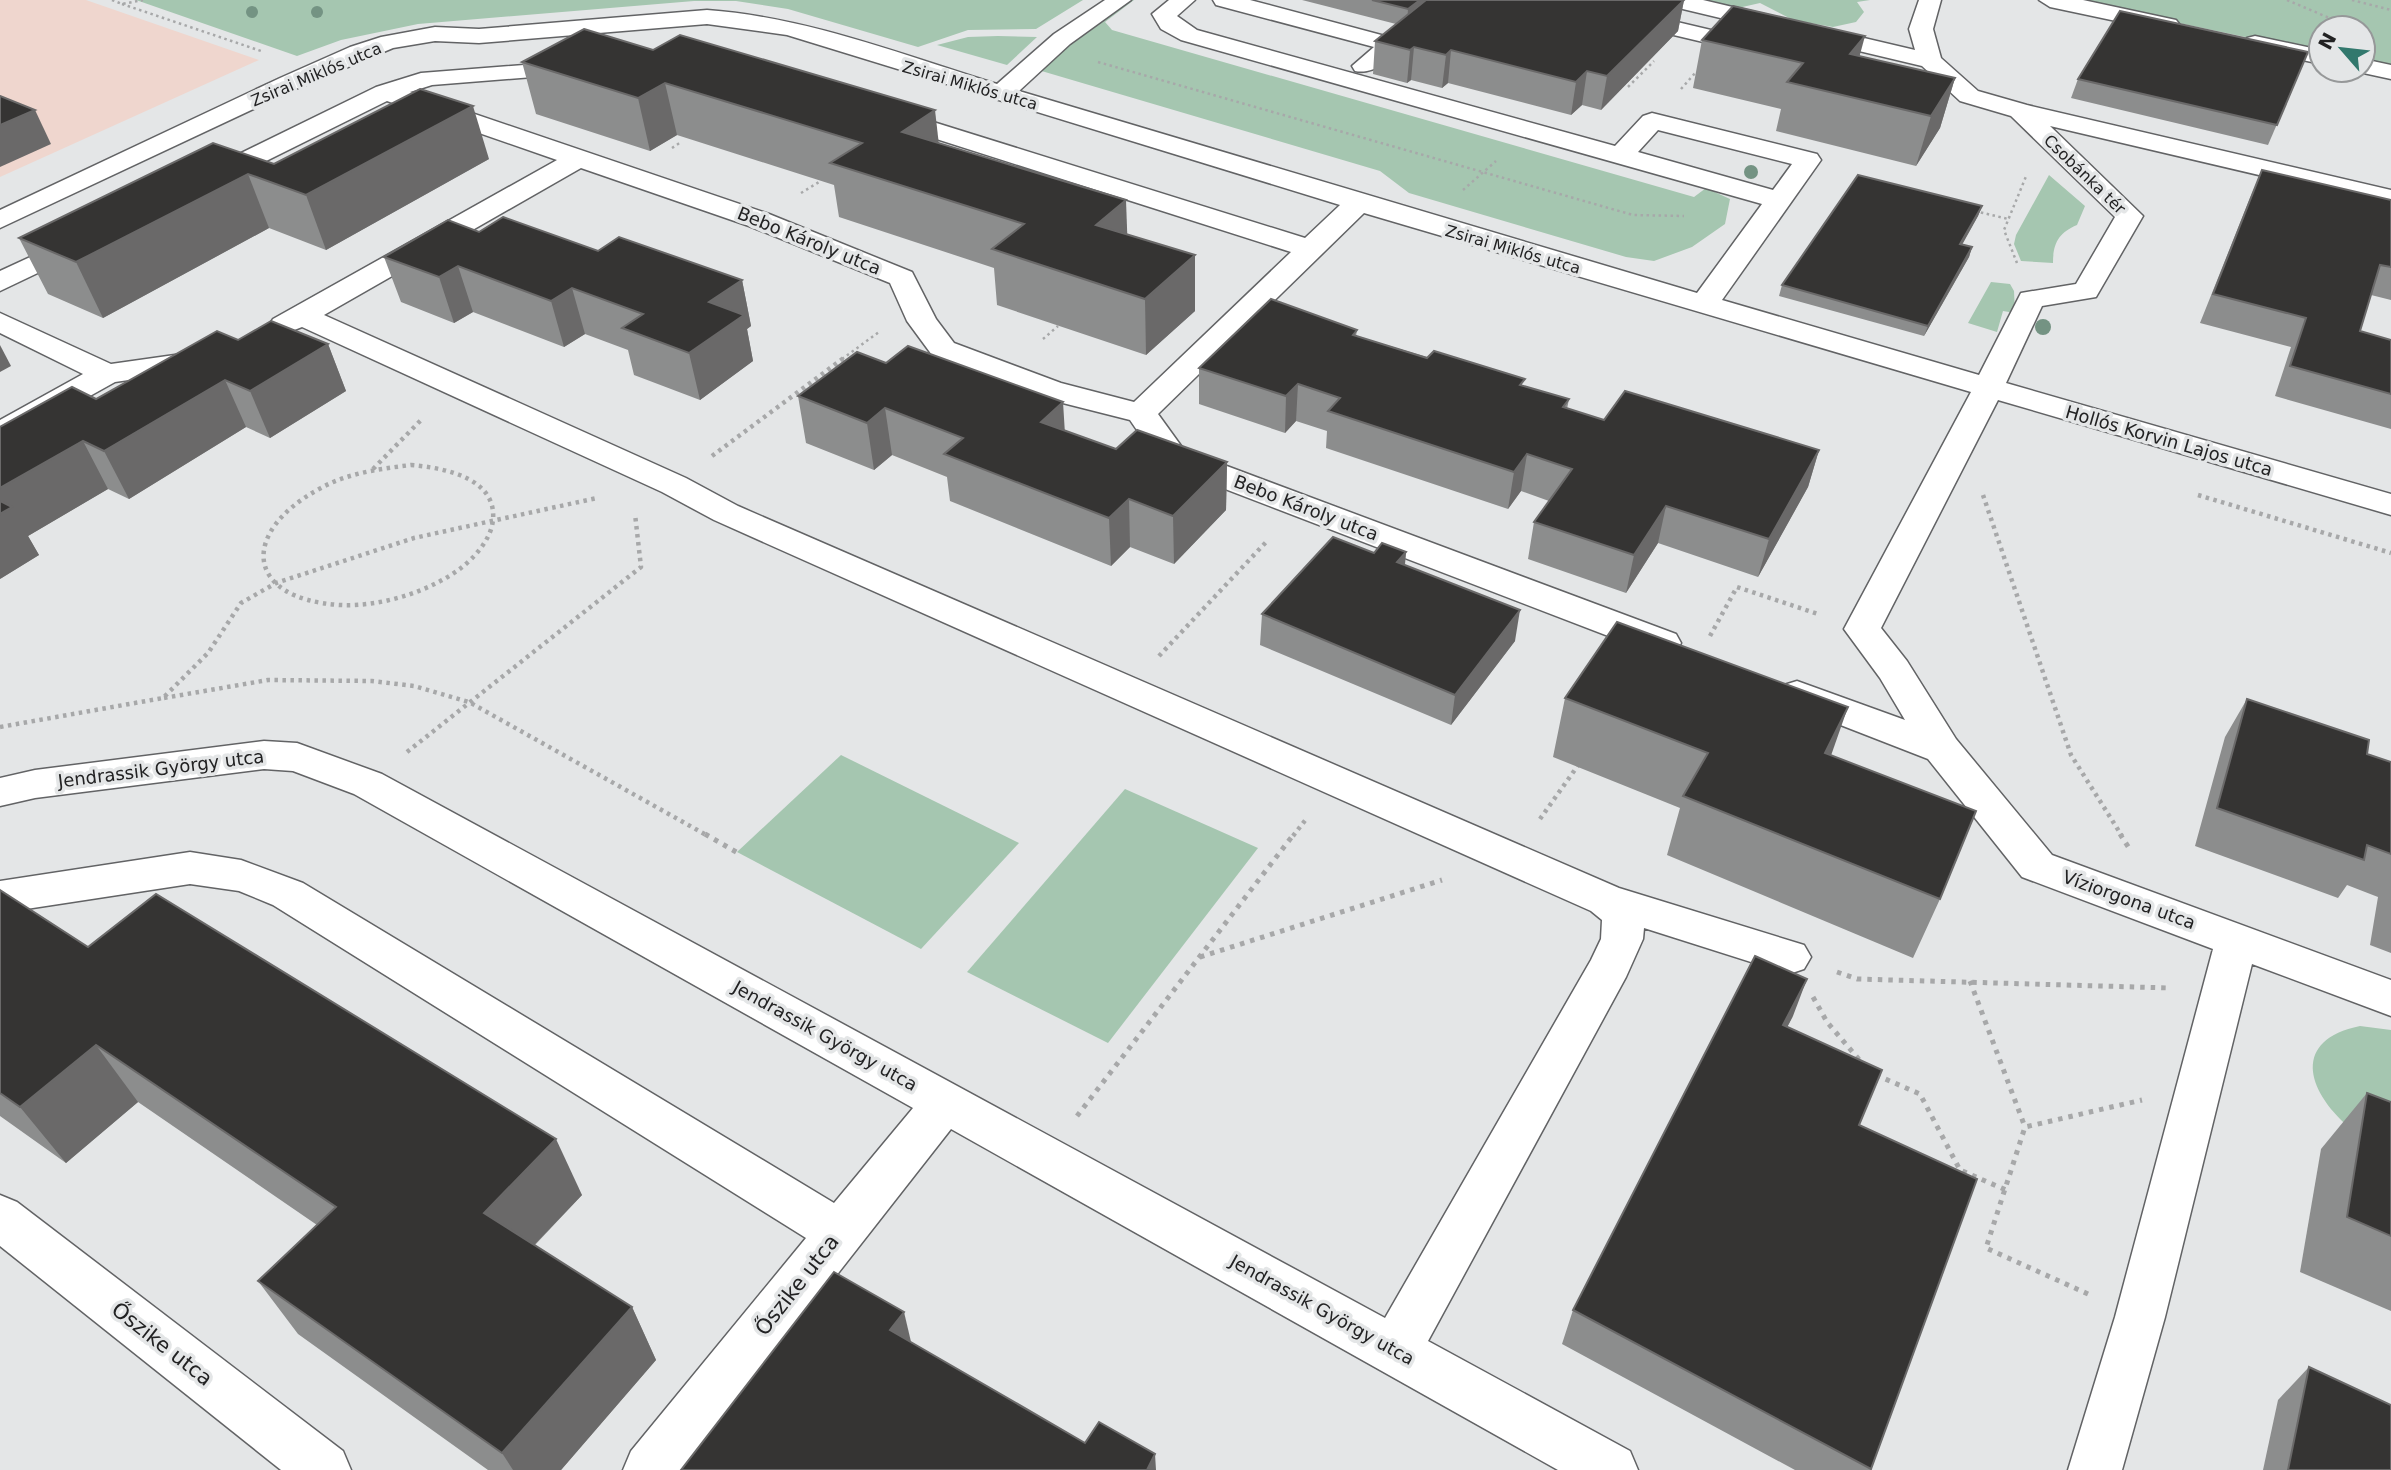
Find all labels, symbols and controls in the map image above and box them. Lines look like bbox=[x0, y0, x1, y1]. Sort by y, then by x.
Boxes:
north arrow bbox=[2307, 14, 2377, 84]
text: N bbox=[2314, 29, 2340, 53]
street label: Zsirai Miklós utca bbox=[248, 38, 384, 111]
street label: Zsirai Miklós utca bbox=[900, 57, 1040, 114]
street label: Csobánka tér bbox=[2040, 131, 2130, 218]
street label: Bebo Károly utca bbox=[734, 202, 884, 279]
street label: Zsirai Miklós utca bbox=[1443, 221, 1583, 278]
street label: Hollós Korvin Lajos utca bbox=[2063, 401, 2275, 480]
street label: Bebo Károly utca bbox=[1231, 470, 1381, 545]
street label: Jendrassik György utca bbox=[56, 745, 265, 792]
street label: Víziorgona utca bbox=[2060, 866, 2198, 933]
street label: Jendrassik György utca bbox=[729, 976, 921, 1095]
street label: Őszike utca bbox=[749, 1229, 844, 1340]
street label: Jendrassik György utca bbox=[1226, 1250, 1418, 1369]
street label: Őszike utca bbox=[107, 1296, 218, 1391]

